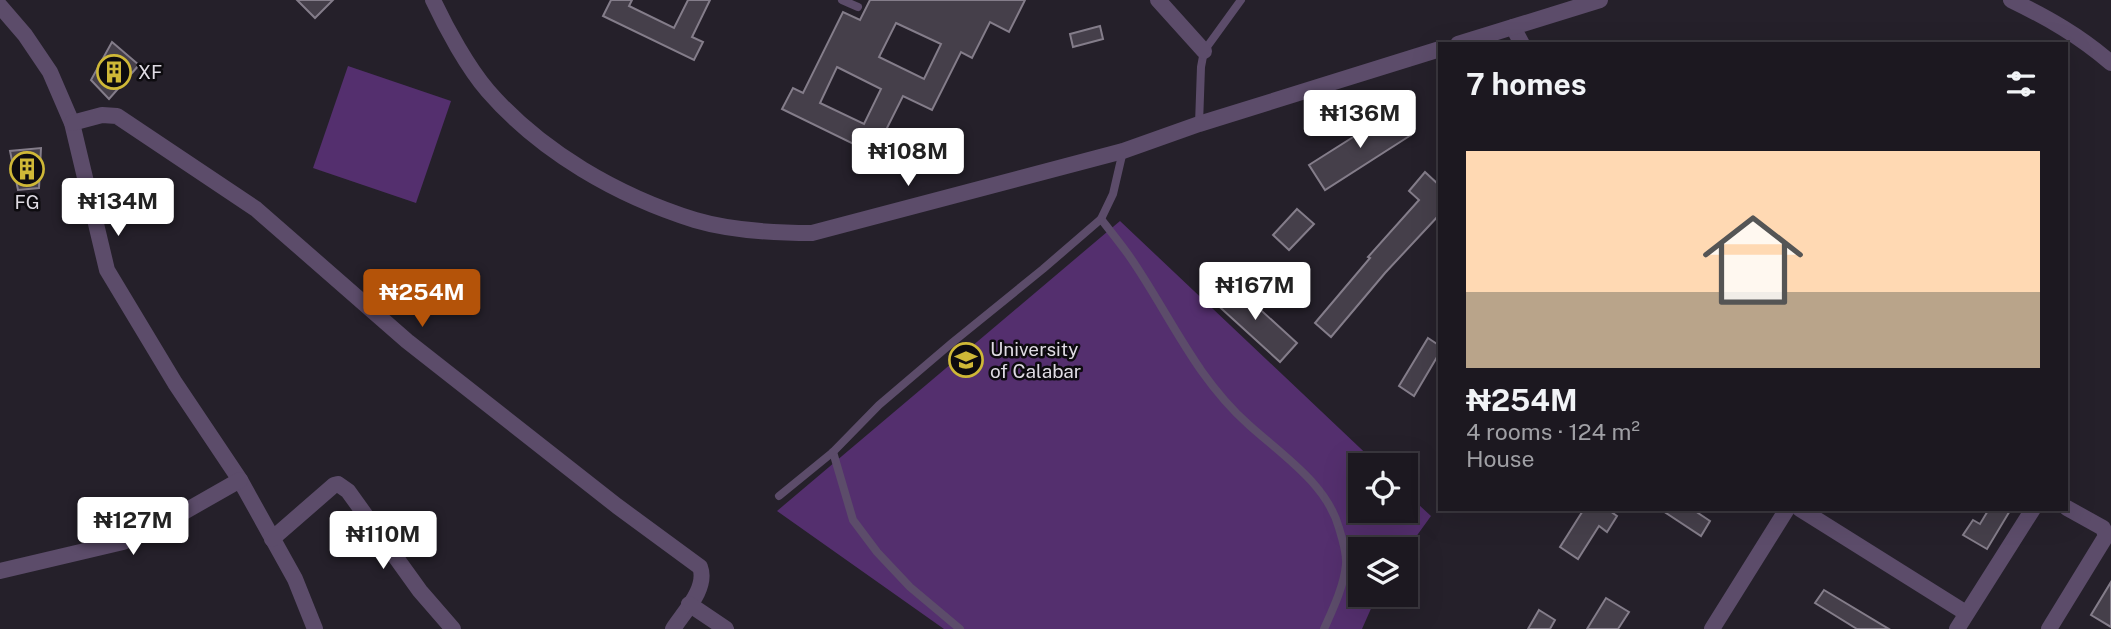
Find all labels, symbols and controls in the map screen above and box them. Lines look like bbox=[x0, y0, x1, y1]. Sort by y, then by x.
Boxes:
building icon: XF bbox=[95, 53, 133, 91]
place label: XF bbox=[138, 61, 162, 83]
icon: filters bbox=[2002, 65, 2040, 103]
text: 7 homes bbox=[1466, 66, 1587, 102]
pin: ₦136M bbox=[1311, 90, 1409, 150]
text: ₦136M bbox=[1320, 99, 1400, 126]
pin: ₦108M bbox=[859, 128, 957, 188]
text: ₦108M bbox=[868, 137, 948, 164]
building icon: FG bbox=[8, 150, 46, 188]
pin: ₦134M bbox=[69, 178, 167, 238]
text: ₦134M bbox=[78, 187, 158, 214]
place label: FG bbox=[14, 191, 40, 213]
icon: home bbox=[1690, 197, 1816, 323]
pin: ₦167M bbox=[1206, 262, 1304, 322]
pin: ₦254M bbox=[373, 270, 471, 329]
text: ₦167M bbox=[1215, 271, 1295, 298]
text: ₦254M bbox=[379, 278, 465, 305]
place label: University of Calabar bbox=[990, 338, 1081, 382]
school or university icon: University of Calabar bbox=[947, 341, 985, 379]
text: ₦254M bbox=[1466, 382, 1577, 418]
text: 4 rooms · 124 m² bbox=[1466, 418, 1640, 445]
text: House bbox=[1466, 445, 1534, 472]
map controls bbox=[1348, 453, 1418, 607]
button: locate bbox=[1348, 453, 1418, 523]
pin: ₦127M bbox=[84, 498, 182, 557]
text: ₦127M bbox=[93, 506, 173, 533]
pin: ₦110M bbox=[334, 512, 432, 571]
text: ₦110M bbox=[346, 520, 420, 547]
button: layers bbox=[1348, 537, 1418, 607]

